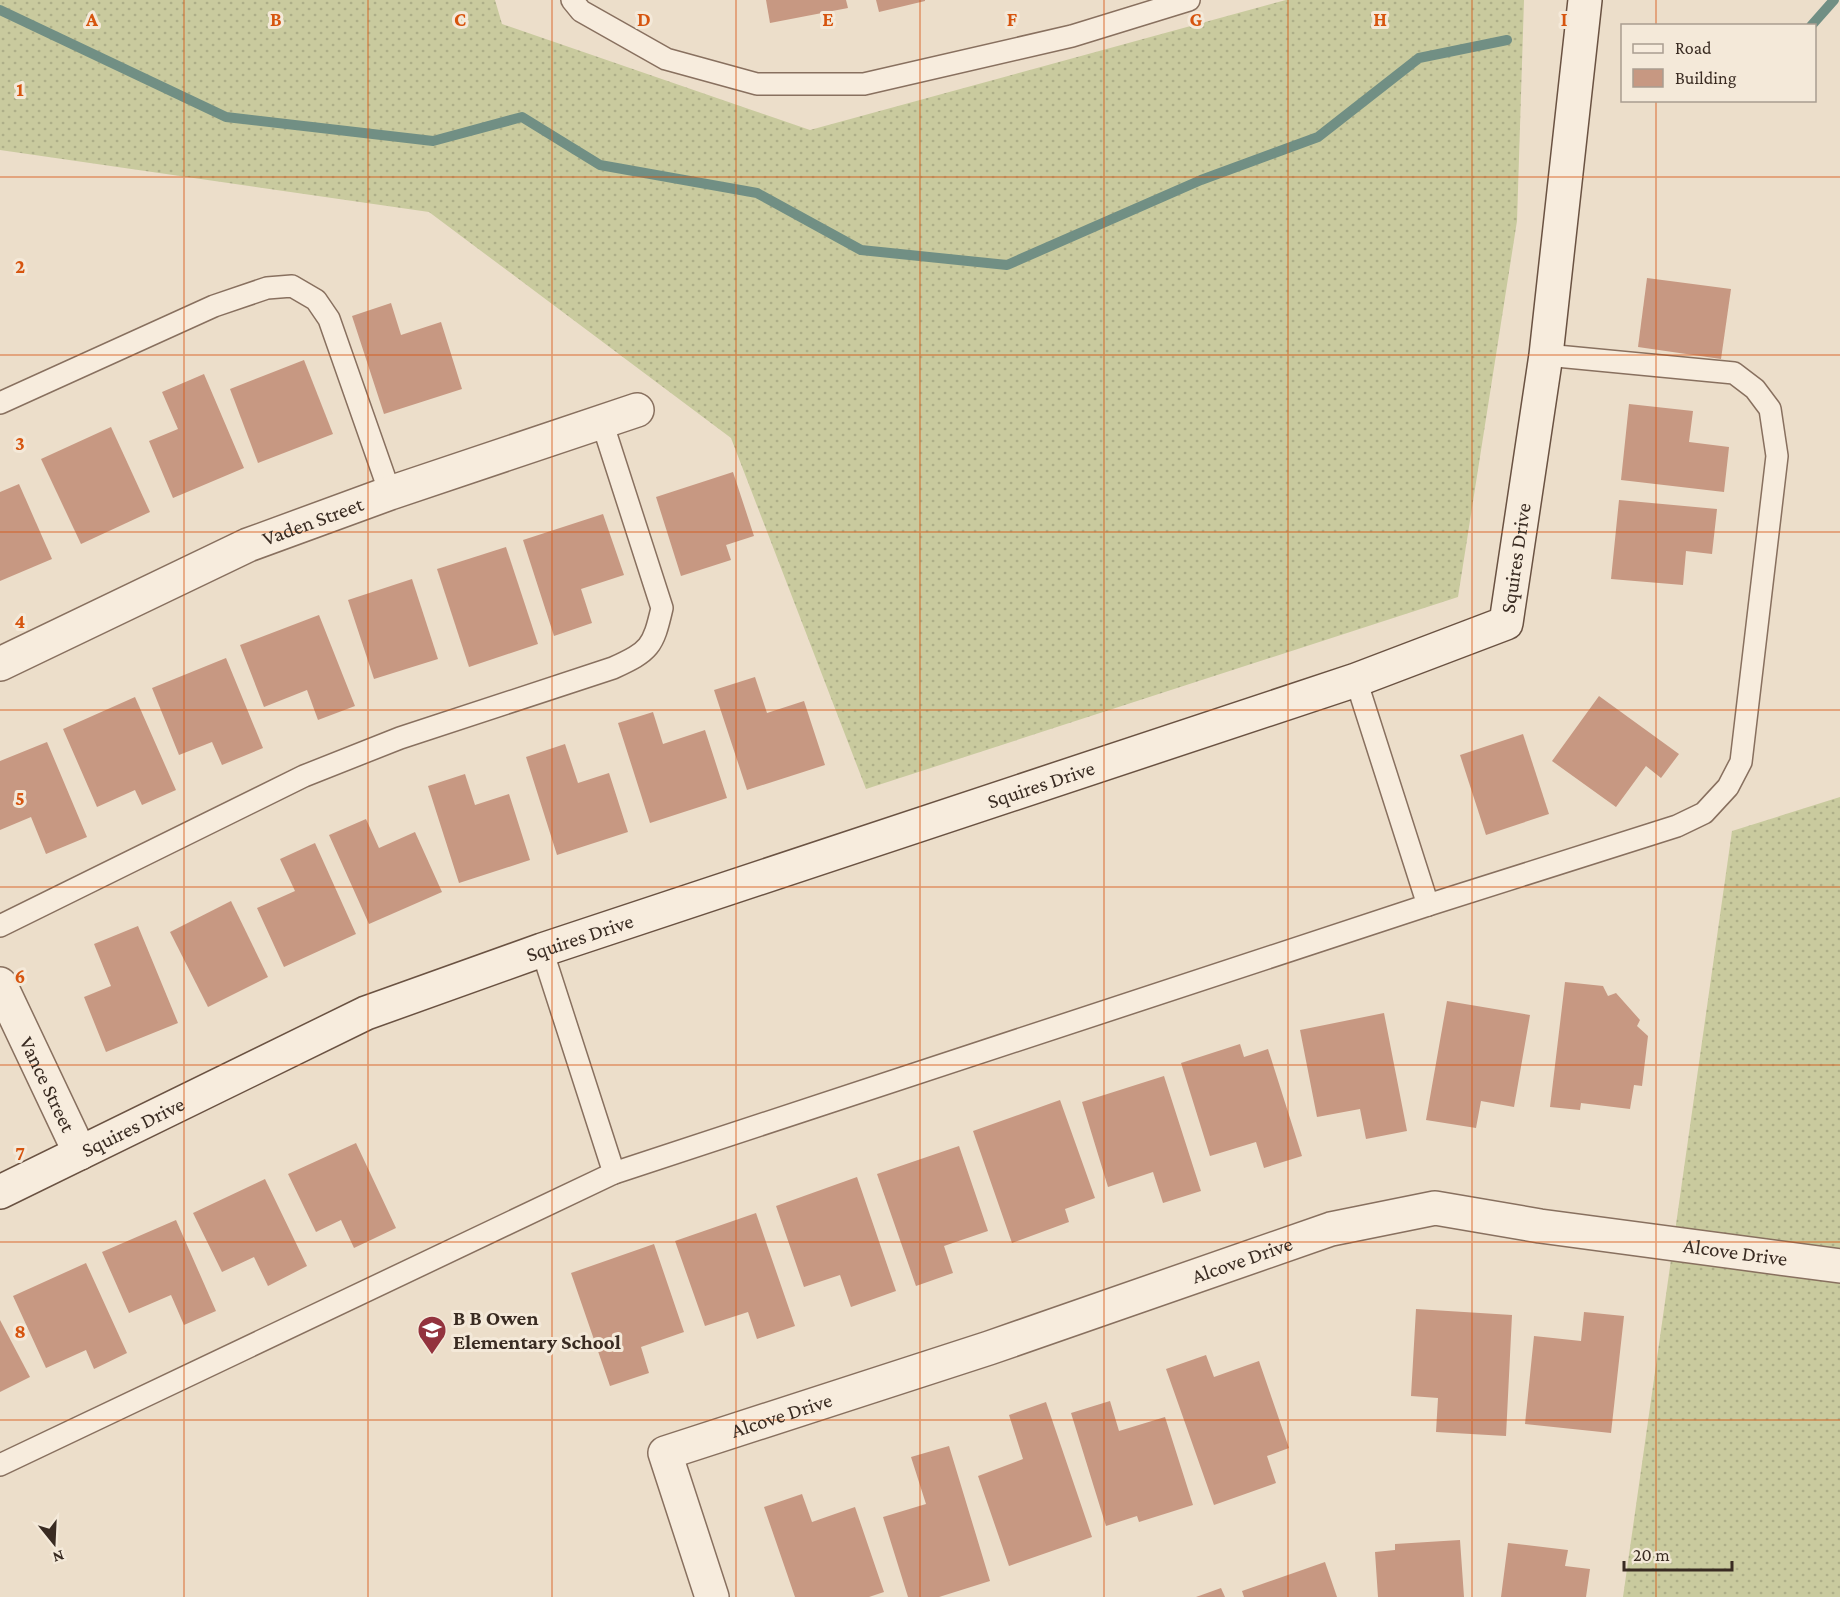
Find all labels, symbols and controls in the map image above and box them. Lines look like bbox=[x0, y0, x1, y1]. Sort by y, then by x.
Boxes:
text: A bbox=[85, 8, 99, 30]
text: B bbox=[270, 8, 282, 30]
text: C bbox=[454, 8, 466, 30]
text: D bbox=[637, 8, 651, 30]
text: E bbox=[822, 8, 834, 30]
text: F bbox=[1007, 8, 1018, 30]
text: G bbox=[1190, 8, 1203, 30]
text: H bbox=[1373, 8, 1387, 30]
text: I bbox=[1561, 8, 1568, 30]
legend bbox=[1621, 24, 1816, 102]
text: Road bbox=[1675, 38, 1712, 58]
text: Building bbox=[1675, 68, 1737, 88]
text: 1 bbox=[16, 78, 24, 100]
text: 2 bbox=[15, 255, 25, 277]
text: 3 bbox=[15, 432, 25, 454]
street label: Vaden Street bbox=[259, 492, 367, 551]
street label: Squires Drive bbox=[1496, 501, 1536, 615]
text: 4 bbox=[15, 610, 26, 632]
street label: Squires Drive bbox=[984, 756, 1098, 813]
text: 5 bbox=[15, 787, 25, 809]
street label: Squires Drive bbox=[523, 909, 636, 967]
text: 6 bbox=[15, 965, 25, 987]
street label: Vance Street bbox=[15, 1033, 81, 1137]
street label: Squires Drive bbox=[78, 1092, 188, 1162]
text: 7 bbox=[15, 1142, 25, 1164]
street label: Alcove Drive bbox=[1189, 1231, 1296, 1289]
street label: Alcove Drive bbox=[1682, 1233, 1789, 1271]
place label: B B Owen Elementary School bbox=[453, 1306, 621, 1354]
school or university icon: B B Owen Elementary School bbox=[416, 1314, 448, 1356]
text: 8 bbox=[14, 1320, 26, 1342]
street label: Alcove Drive bbox=[728, 1388, 835, 1443]
north arrow bbox=[24, 1513, 84, 1573]
scale bar bbox=[1624, 1534, 1732, 1572]
text: 20 m bbox=[1633, 1545, 1670, 1565]
text: N bbox=[51, 1547, 66, 1567]

